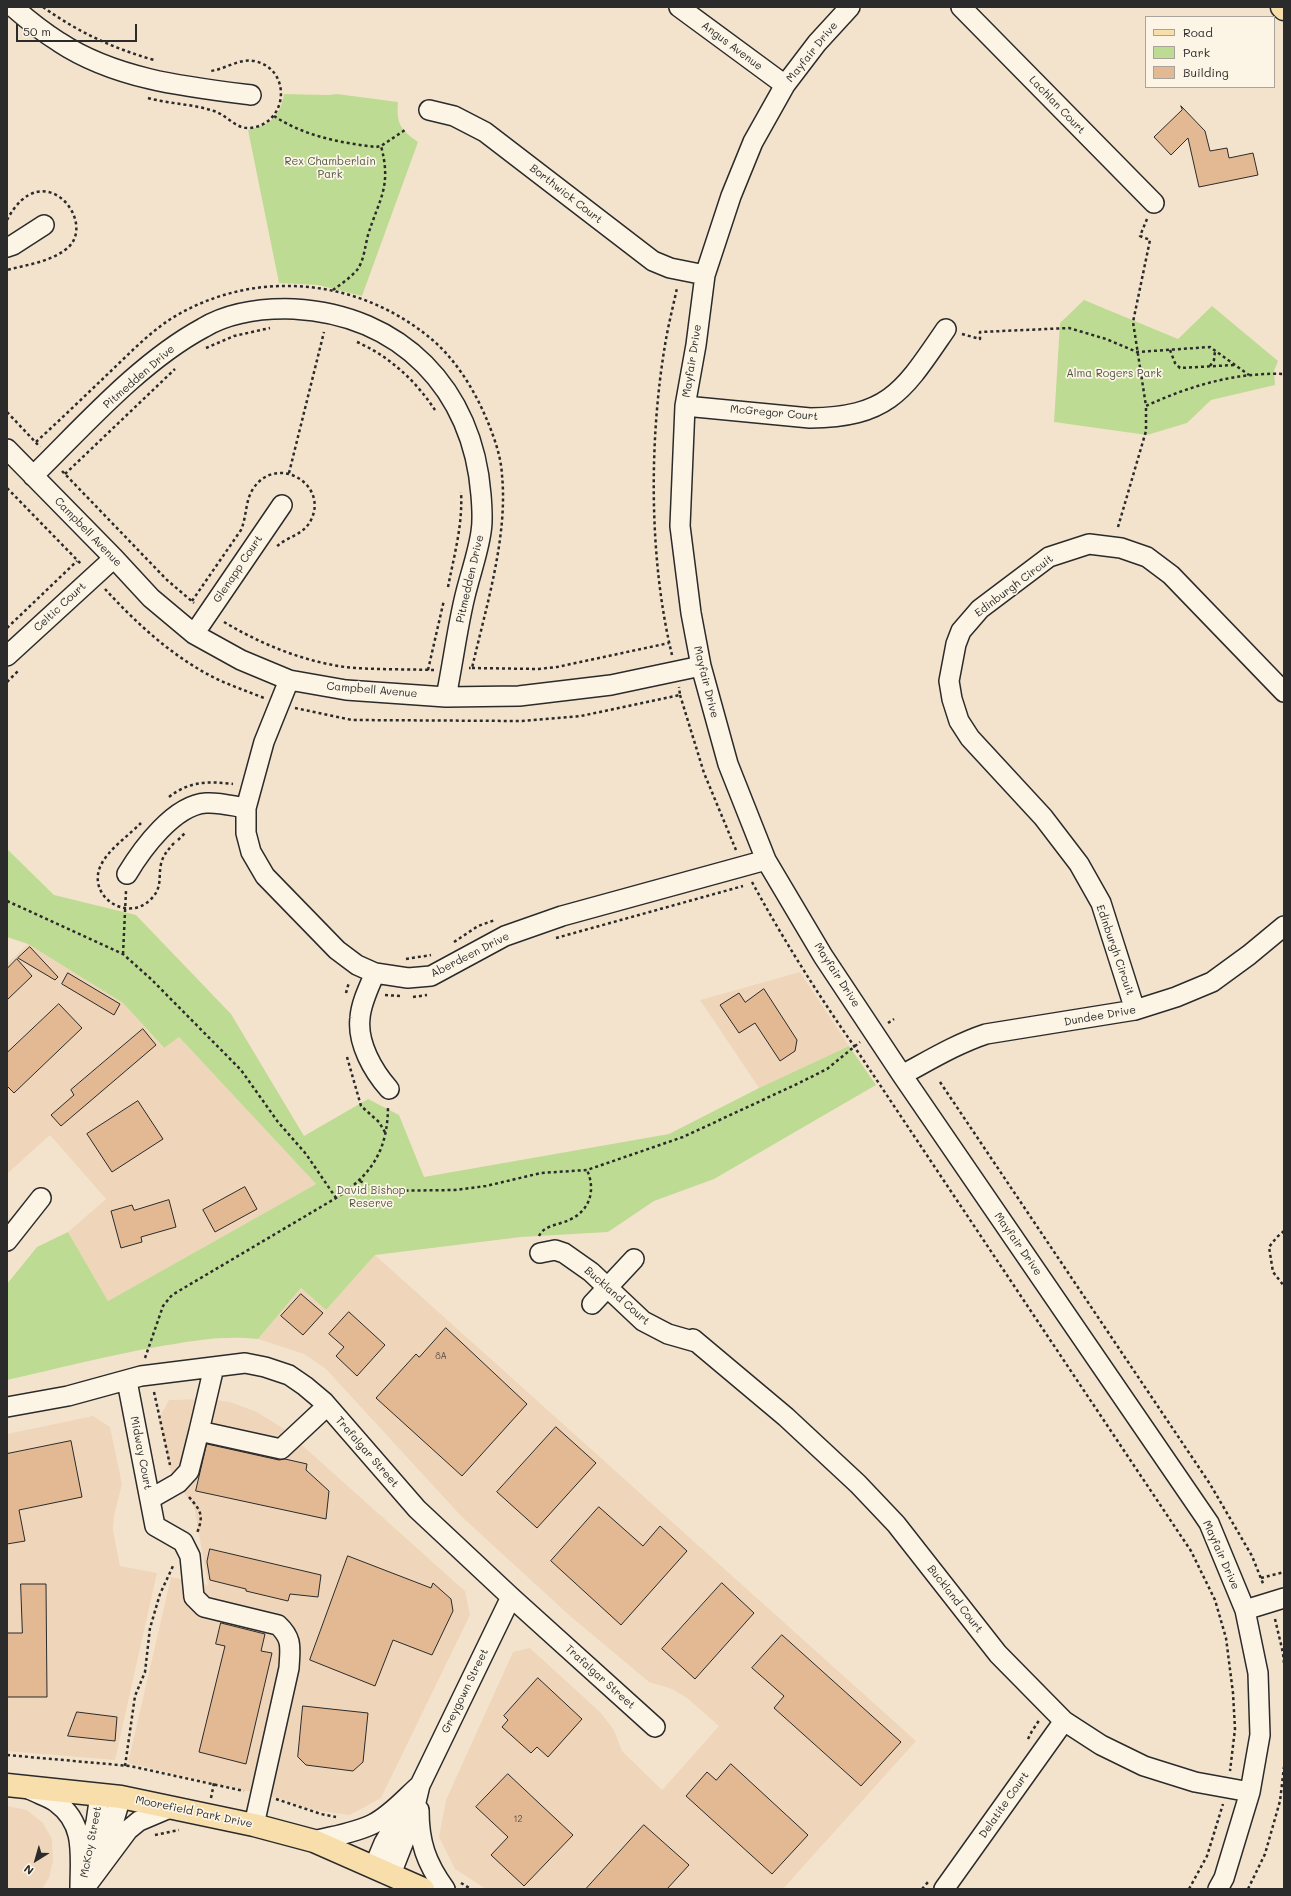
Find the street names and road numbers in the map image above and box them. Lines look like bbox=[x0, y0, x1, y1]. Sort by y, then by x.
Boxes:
street label: Angus Avenue bbox=[699, 19, 765, 73]
street label: Mayfair Drive bbox=[784, 19, 840, 85]
street label: Lachlan Court bbox=[1026, 73, 1088, 137]
street label: Borthwick Court bbox=[527, 162, 605, 226]
street label: Mayfair Drive bbox=[680, 323, 704, 399]
street label: Pitmedden Drive bbox=[101, 343, 177, 411]
street label: McGregor Court bbox=[729, 403, 819, 423]
street label: Campbell Avenue bbox=[52, 495, 124, 569]
street label: Glenapp Court bbox=[211, 533, 265, 605]
street label: Pitmedden Drive bbox=[453, 534, 487, 624]
street label: Edinburgh Circuit bbox=[972, 552, 1056, 620]
street label: Celtic Court bbox=[31, 580, 89, 634]
street label: Mayfair Drive bbox=[691, 645, 721, 719]
street label: Campbell Avenue bbox=[326, 679, 418, 701]
street label: Edinburgh Circuit bbox=[1093, 903, 1137, 997]
street label: Aberdeen Drive bbox=[429, 930, 511, 980]
street label: Mayfair Drive bbox=[811, 940, 863, 1010]
street label: Dundee Drive bbox=[1063, 1003, 1137, 1029]
street label: Mayfair Drive bbox=[991, 1210, 1045, 1278]
street label: Buckland Court bbox=[582, 1264, 652, 1328]
street label: Trafalgar Street bbox=[333, 1414, 401, 1490]
street label: Midway Court bbox=[127, 1415, 155, 1491]
street label: Mayfair Drive bbox=[1200, 1519, 1242, 1591]
street label: Buckland Court bbox=[925, 1563, 985, 1635]
street label: Trafalgar Street bbox=[562, 1642, 638, 1712]
street label: Greygown Street bbox=[439, 1647, 491, 1735]
street label: Delatite Court bbox=[976, 1769, 1032, 1841]
street label: Moorefield Park Drive bbox=[134, 1793, 254, 1831]
street label: McKoy Street bbox=[78, 1805, 104, 1879]

